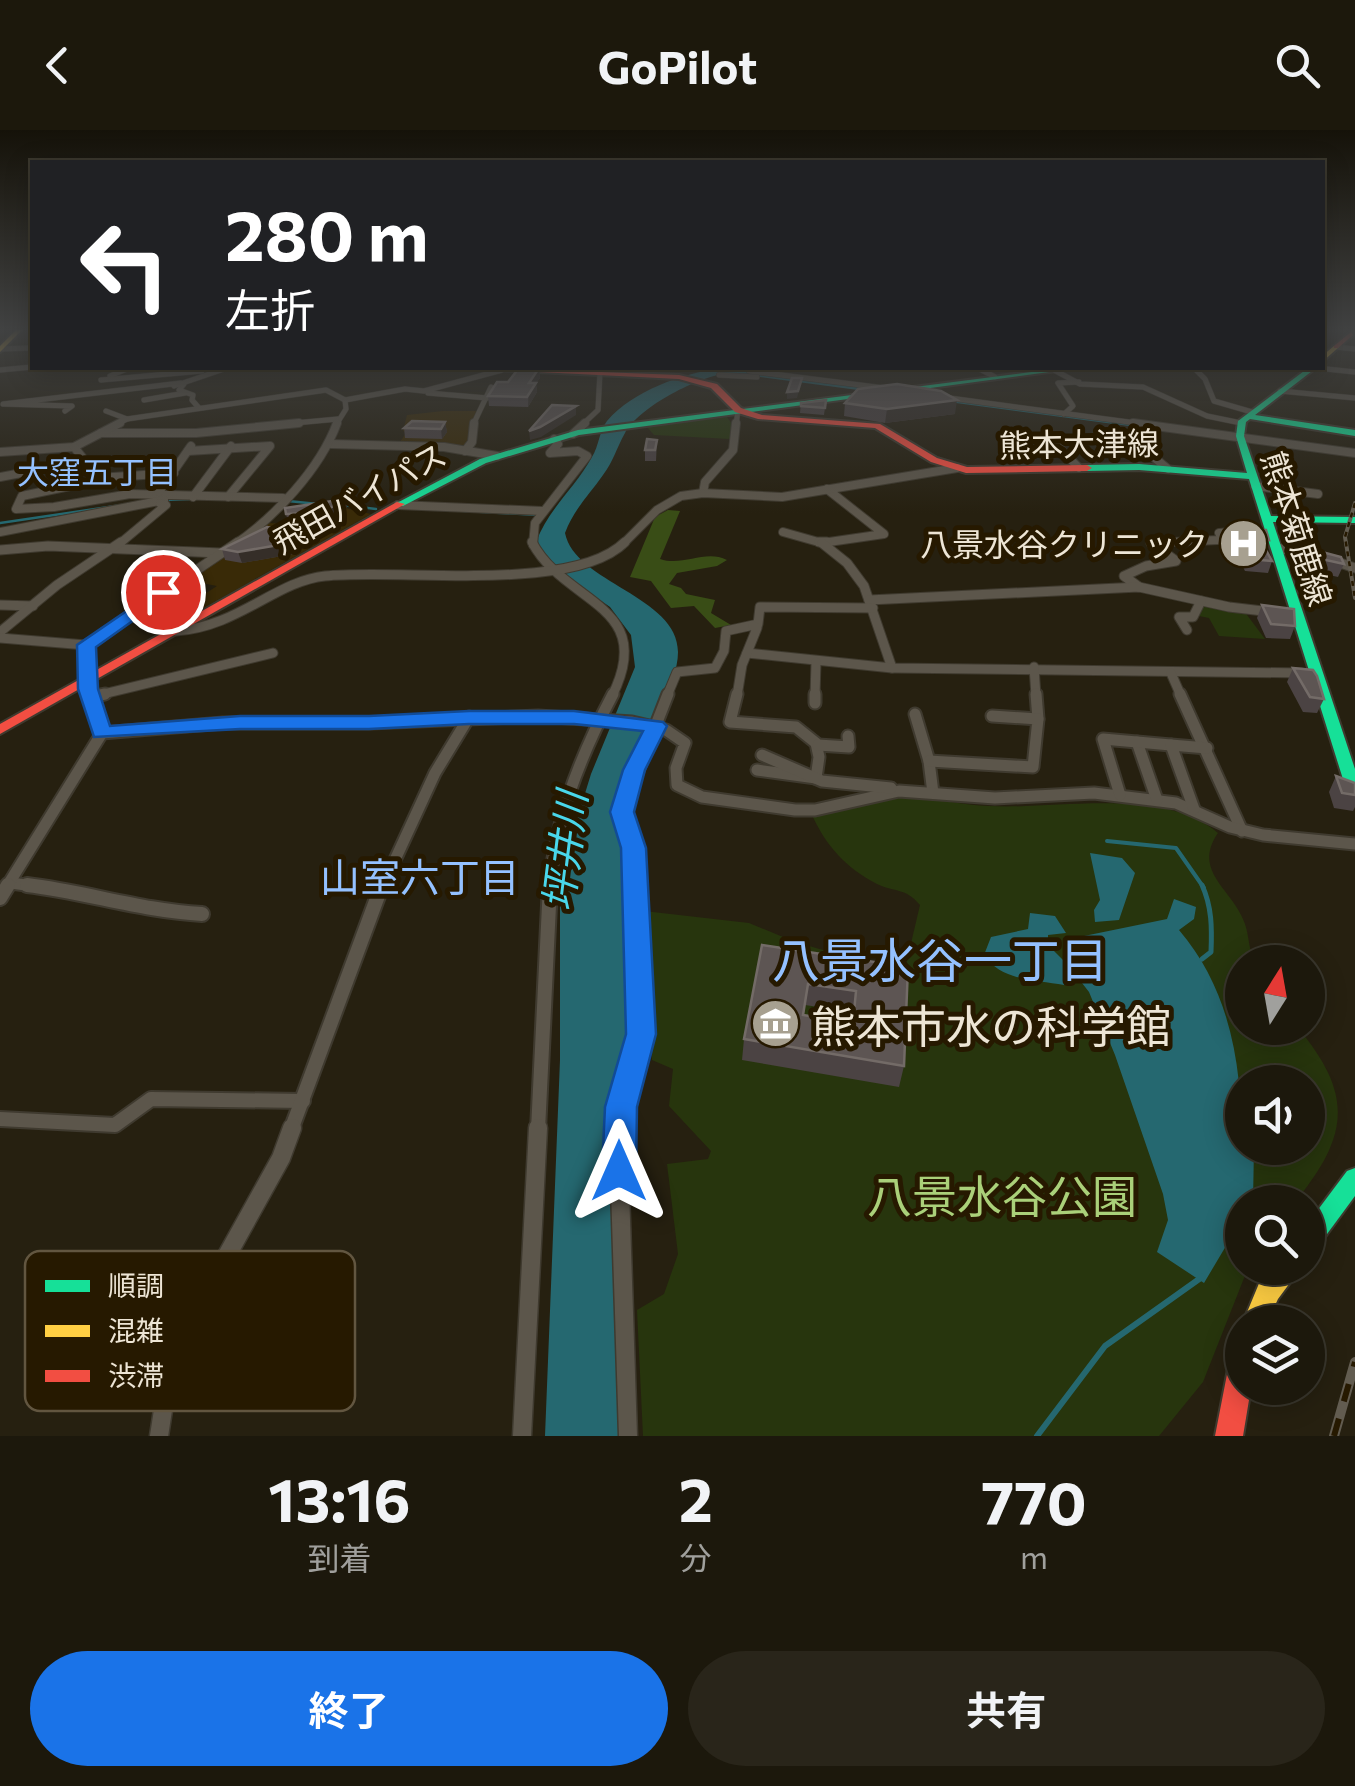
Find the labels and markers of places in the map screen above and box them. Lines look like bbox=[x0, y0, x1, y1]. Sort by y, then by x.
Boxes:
hospital icon: 八景水谷クリニック bbox=[1217, 517, 1269, 569]
place label: 八景水谷クリニック bbox=[920, 523, 1208, 563]
pin bbox=[121, 550, 206, 635]
place label: 熊本市水の科学館 bbox=[811, 997, 1171, 1052]
museum icon: 熊本市水の科学館 bbox=[750, 998, 802, 1050]

